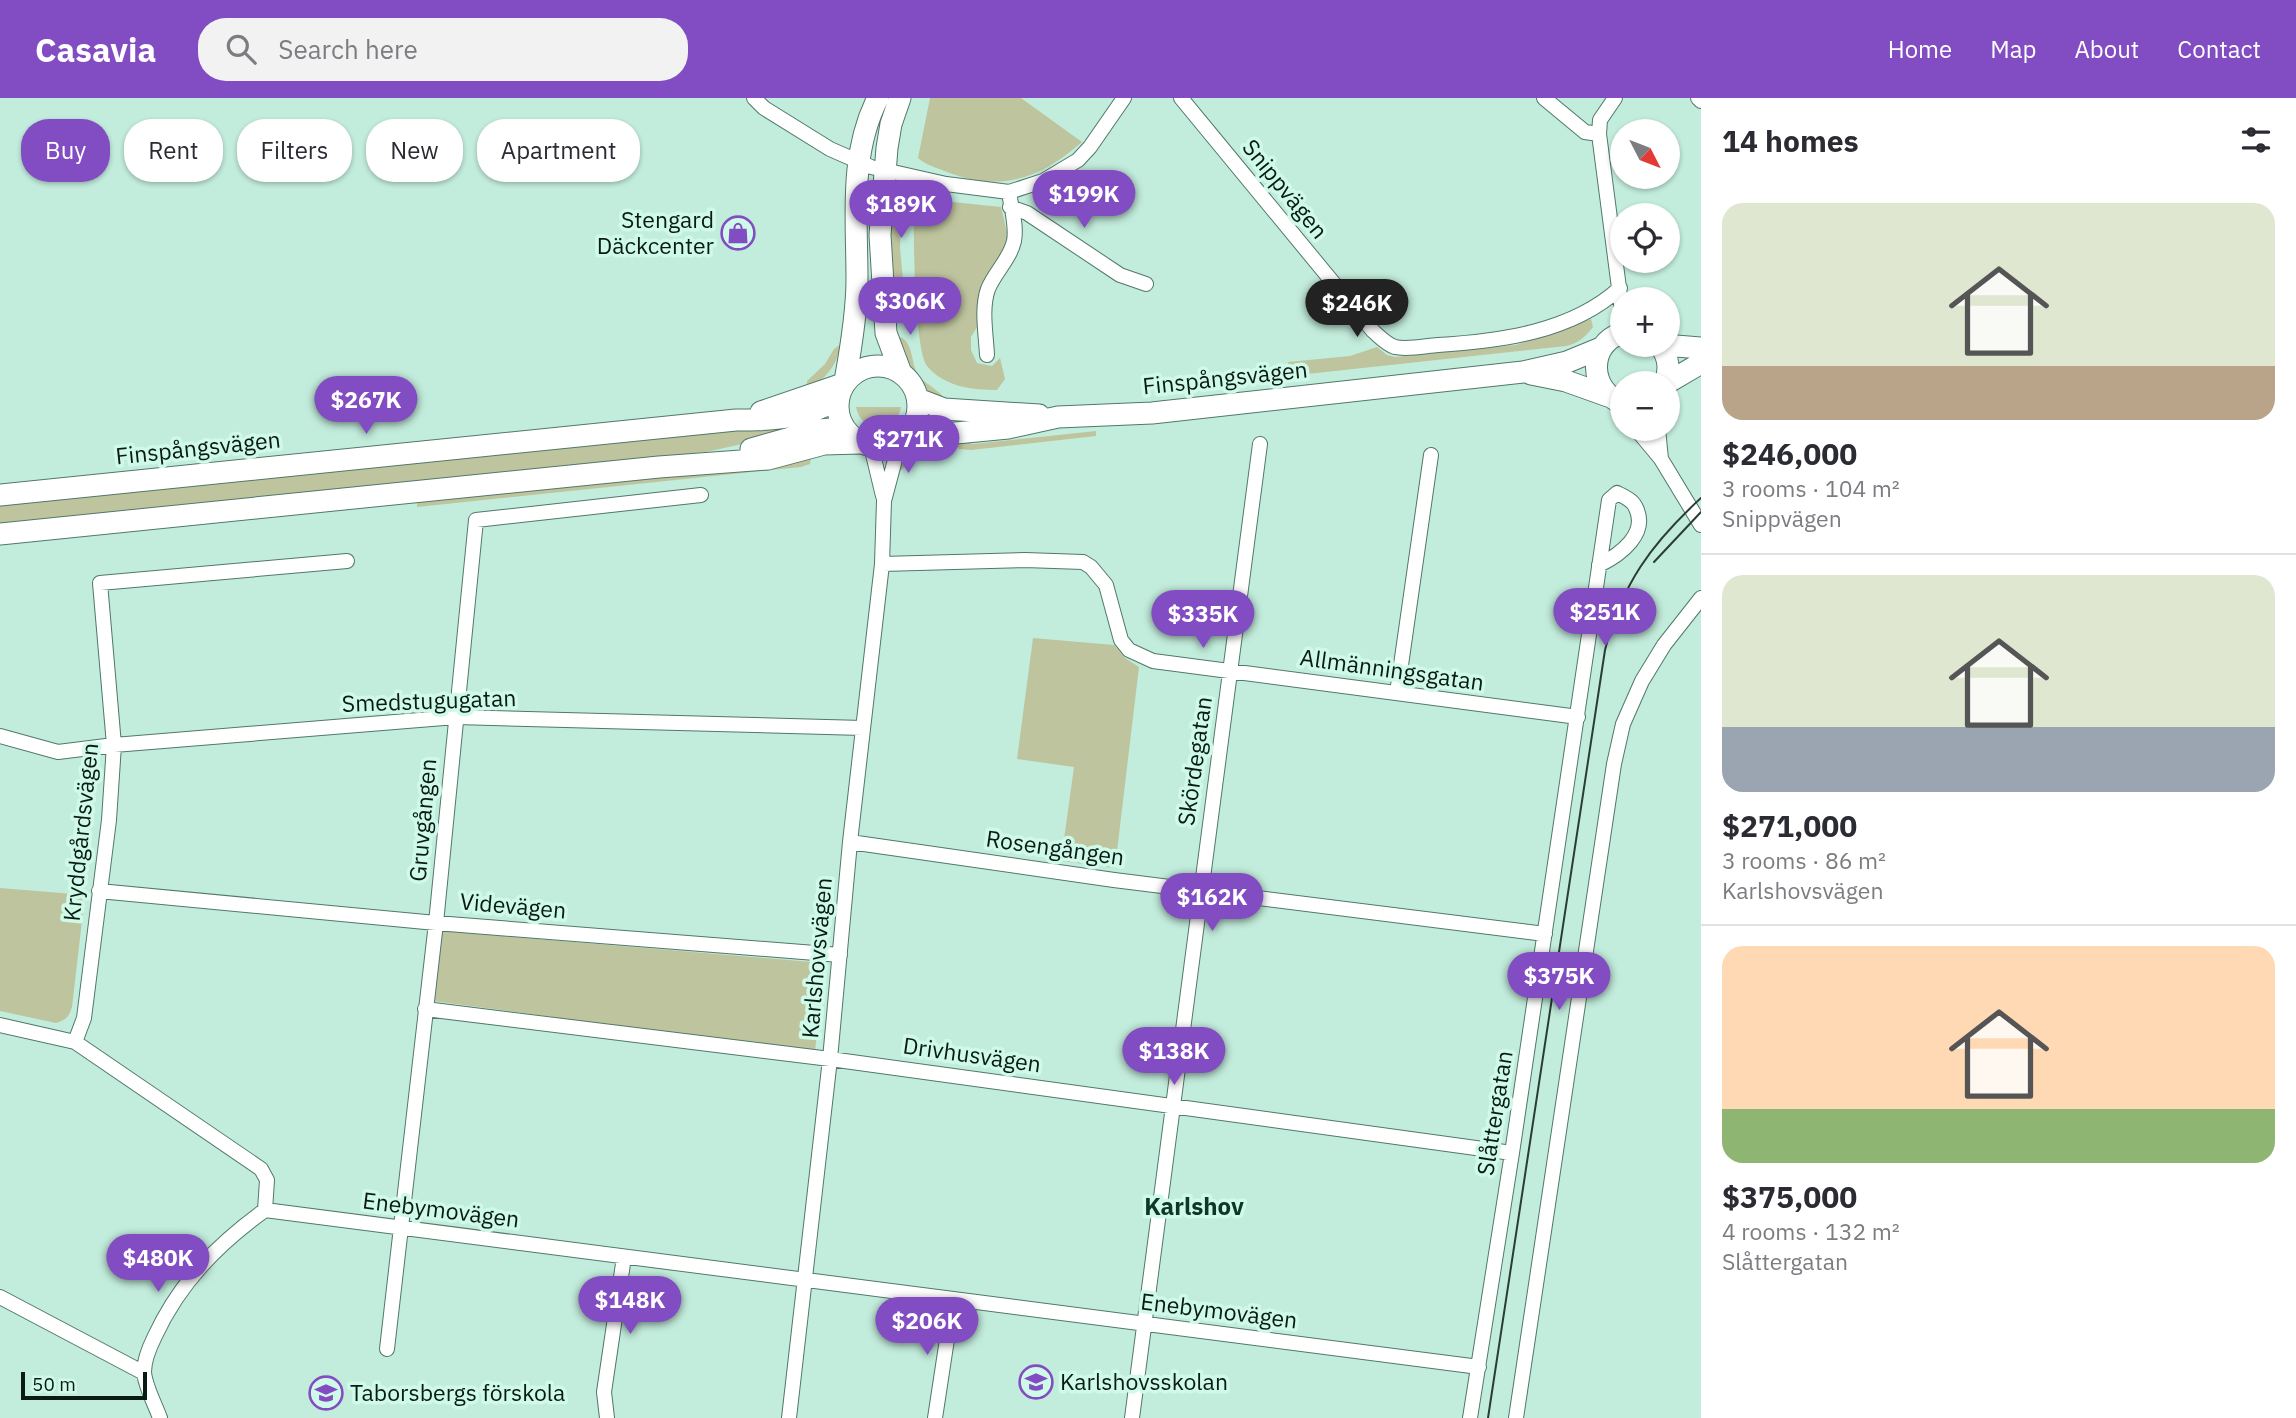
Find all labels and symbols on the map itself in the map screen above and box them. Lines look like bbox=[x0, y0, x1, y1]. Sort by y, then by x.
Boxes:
north arrow bbox=[1610, 119, 1680, 189]
street label: Snippvägen bbox=[1236, 132, 1335, 244]
pin: $199K bbox=[1035, 170, 1133, 230]
pin: $189K bbox=[852, 180, 950, 240]
place label: Stengard Däckcenter bbox=[597, 204, 715, 260]
shop icon: Stengard Däckcenter bbox=[719, 214, 757, 252]
pin: $306K bbox=[861, 278, 959, 337]
pin: $246K bbox=[1308, 280, 1406, 339]
street label: Finspångsvägen bbox=[1141, 353, 1309, 401]
pin: $267K bbox=[317, 376, 415, 436]
pin: $271K bbox=[859, 416, 957, 475]
street label: Finspångsvägen bbox=[114, 423, 282, 471]
pin: $251K bbox=[1556, 588, 1654, 648]
pin: $335K bbox=[1154, 590, 1252, 650]
street label: Allmänningsgatan bbox=[1298, 641, 1486, 697]
street label: Smedstugugatan bbox=[341, 682, 517, 718]
street label: Skördegatan bbox=[1170, 694, 1218, 827]
street label: Kryddgårdsvägen bbox=[56, 741, 104, 923]
street label: Gruvgången bbox=[402, 757, 442, 883]
street label: Rosengången bbox=[984, 822, 1126, 872]
pin: $162K bbox=[1163, 874, 1261, 933]
street label: Karlshovsvägen bbox=[794, 876, 838, 1040]
street label: Videvägen bbox=[459, 885, 568, 925]
pin: $375K bbox=[1510, 953, 1608, 1012]
pin: $138K bbox=[1125, 1028, 1223, 1087]
street label: Drivhusvägen bbox=[901, 1029, 1043, 1079]
street label: Slåttergatan bbox=[1469, 1048, 1519, 1177]
street label: Enebymovägen bbox=[361, 1185, 521, 1234]
district label: Karlshov bbox=[1144, 1190, 1244, 1222]
pin: $480K bbox=[109, 1234, 207, 1294]
pin: $148K bbox=[581, 1276, 679, 1336]
street label: Enebymovägen bbox=[1139, 1286, 1299, 1335]
pin: $206K bbox=[878, 1298, 976, 1357]
school or university icon: Karlshovsskolan bbox=[1017, 1363, 1055, 1401]
place label: Karlshovsskolan bbox=[1060, 1366, 1228, 1396]
scale bar bbox=[21, 1369, 147, 1401]
school or university icon: Taborsbergs förskola bbox=[307, 1374, 345, 1412]
place label: Taborsbergs förskola bbox=[350, 1377, 565, 1407]

